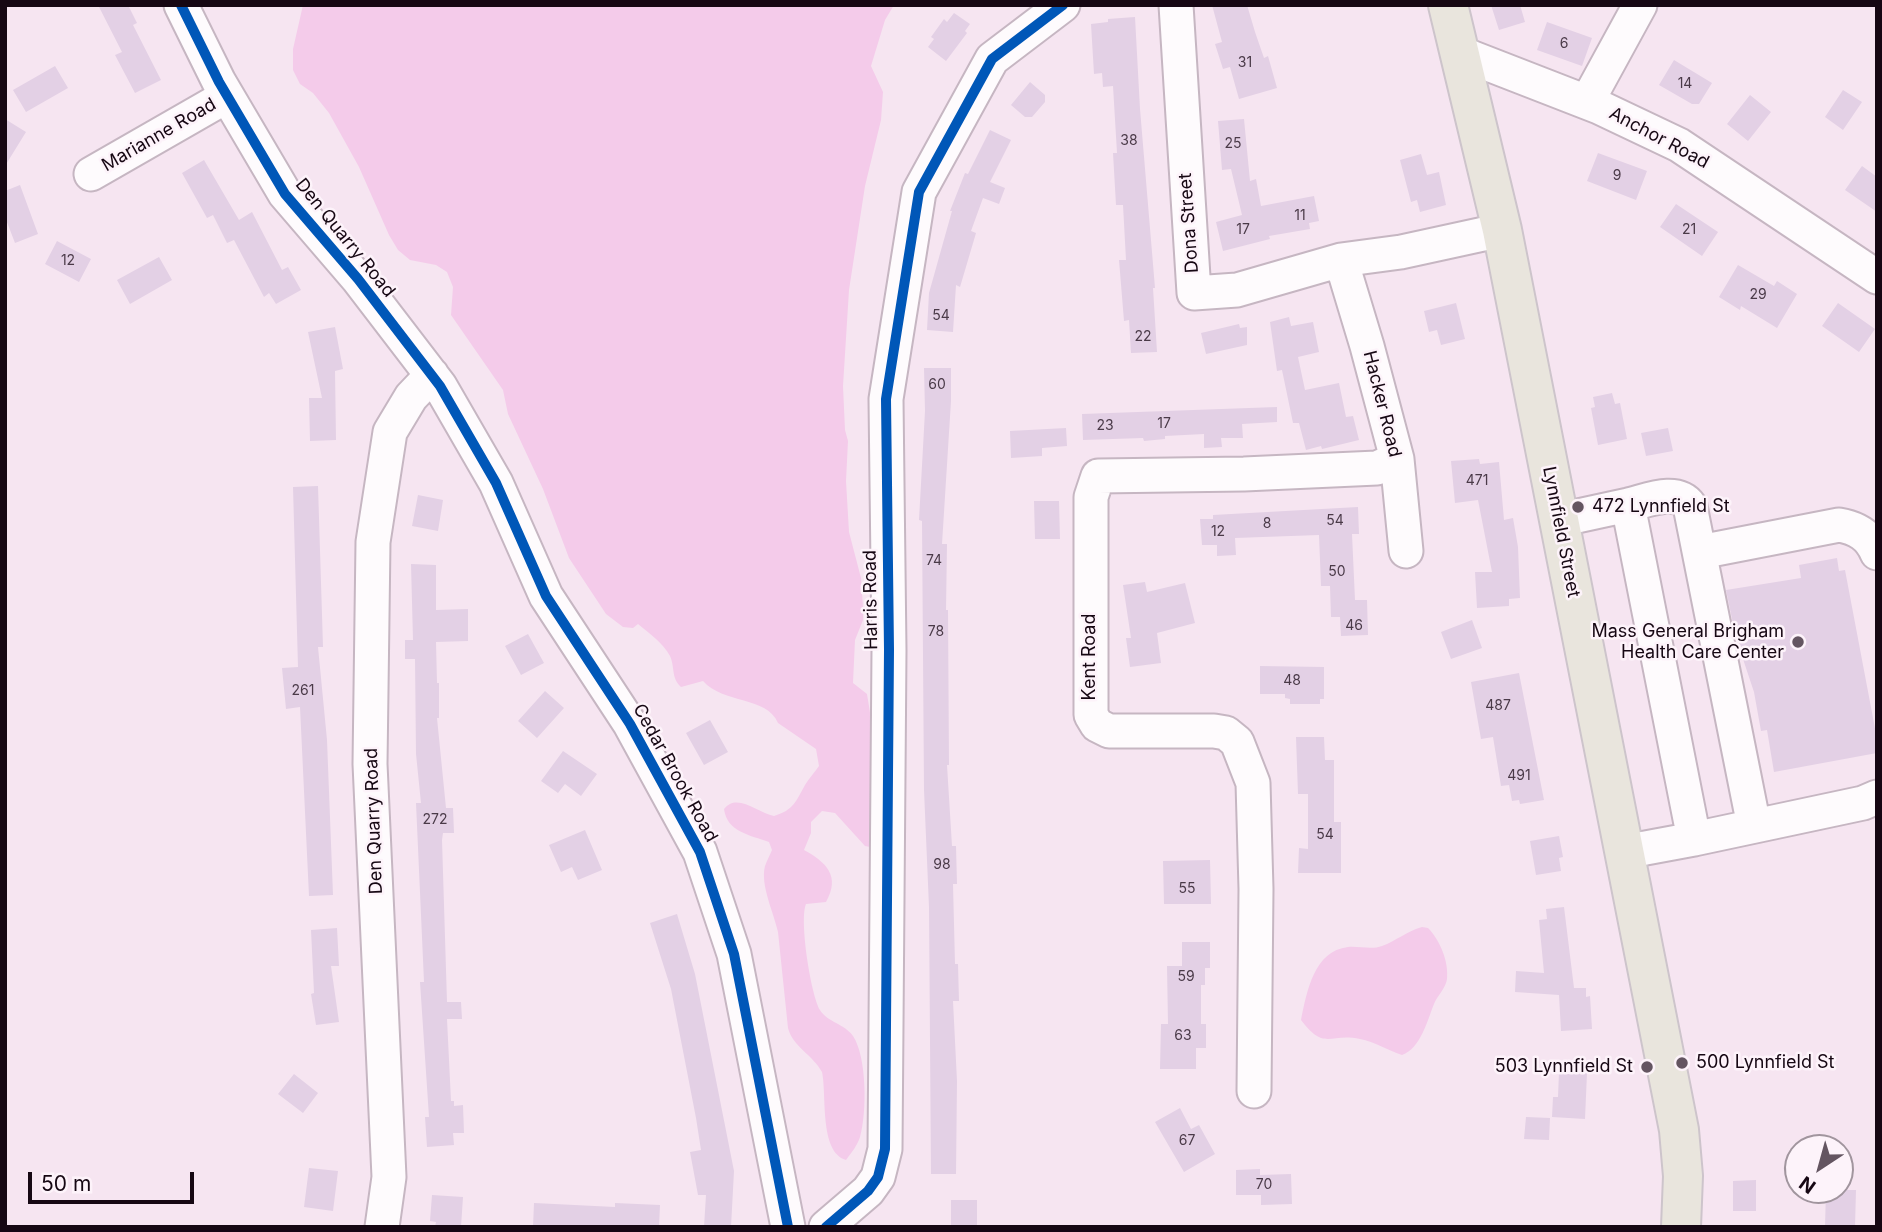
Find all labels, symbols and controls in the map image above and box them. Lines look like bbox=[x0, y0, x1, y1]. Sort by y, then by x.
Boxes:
house number: 6 bbox=[1560, 36, 1568, 52]
house number: 31 bbox=[1238, 55, 1252, 71]
house number: 14 bbox=[1678, 76, 1692, 92]
street label: Marianne Road bbox=[98, 94, 220, 176]
street label: Anchor Road bbox=[1605, 103, 1713, 173]
house number: 38 bbox=[1120, 133, 1138, 149]
house number: 25 bbox=[1224, 136, 1242, 152]
house number: 9 bbox=[1613, 168, 1621, 184]
street label: Dona Street bbox=[1175, 172, 1203, 274]
street label: Den Quarry Road bbox=[291, 174, 399, 302]
house number: 11 bbox=[1294, 208, 1306, 224]
house number: 17 bbox=[1236, 222, 1250, 238]
house number: 21 bbox=[1682, 222, 1696, 238]
house number: 12 bbox=[61, 253, 75, 269]
house number: 29 bbox=[1749, 287, 1767, 303]
house number: 54 bbox=[932, 308, 950, 324]
house number: 22 bbox=[1134, 329, 1152, 345]
street label: Hacker Road bbox=[1358, 349, 1406, 459]
house number: 60 bbox=[928, 377, 946, 393]
house number: 17 bbox=[1157, 416, 1171, 432]
house number: 23 bbox=[1096, 418, 1114, 434]
street label: Lynnfield Street bbox=[1538, 465, 1584, 599]
house number: 471 bbox=[1466, 473, 1488, 489]
place label: 472 Lynnfield St bbox=[1592, 496, 1730, 518]
marker: 472 Lynnfield St bbox=[1570, 499, 1586, 515]
house number: 54 bbox=[1326, 513, 1344, 529]
house number: 8 bbox=[1263, 516, 1271, 532]
house number: 12 bbox=[1211, 524, 1225, 540]
street label: Harris Road bbox=[859, 550, 883, 650]
house number: 74 bbox=[926, 553, 942, 569]
house number: 50 bbox=[1328, 564, 1346, 580]
street label: Kent Road bbox=[1079, 614, 1101, 700]
house number: 46 bbox=[1345, 618, 1363, 634]
place label: Mass General Brigham Health Care Center bbox=[1591, 621, 1784, 664]
house number: 78 bbox=[928, 624, 944, 640]
marker: Mass General Brigham Health Care Center bbox=[1790, 634, 1806, 650]
house number: 48 bbox=[1283, 673, 1301, 689]
house number: 261 bbox=[292, 683, 314, 699]
house number: 487 bbox=[1485, 698, 1511, 714]
street label: Cedar Brook Road bbox=[628, 700, 722, 846]
street label: Den Quarry Road bbox=[361, 747, 387, 895]
house number: 491 bbox=[1507, 768, 1531, 784]
house number: 272 bbox=[423, 812, 447, 828]
house number: 54 bbox=[1316, 827, 1334, 843]
house number: 98 bbox=[933, 857, 951, 873]
house number: 55 bbox=[1178, 881, 1196, 897]
house number: 59 bbox=[1177, 969, 1195, 985]
house number: 63 bbox=[1174, 1028, 1192, 1044]
place label: 500 Lynnfield St bbox=[1696, 1052, 1834, 1074]
marker: 500 Lynnfield St bbox=[1674, 1055, 1690, 1071]
place label: 503 Lynnfield St bbox=[1495, 1056, 1633, 1078]
marker: 503 Lynnfield St bbox=[1639, 1059, 1655, 1075]
house number: 67 bbox=[1179, 1133, 1195, 1149]
north arrow bbox=[1784, 1134, 1854, 1204]
scale bar bbox=[32, 1158, 198, 1202]
text: 50 m bbox=[41, 1171, 91, 1196]
text: N bbox=[1795, 1171, 1820, 1198]
house number: 70 bbox=[1256, 1177, 1272, 1193]

